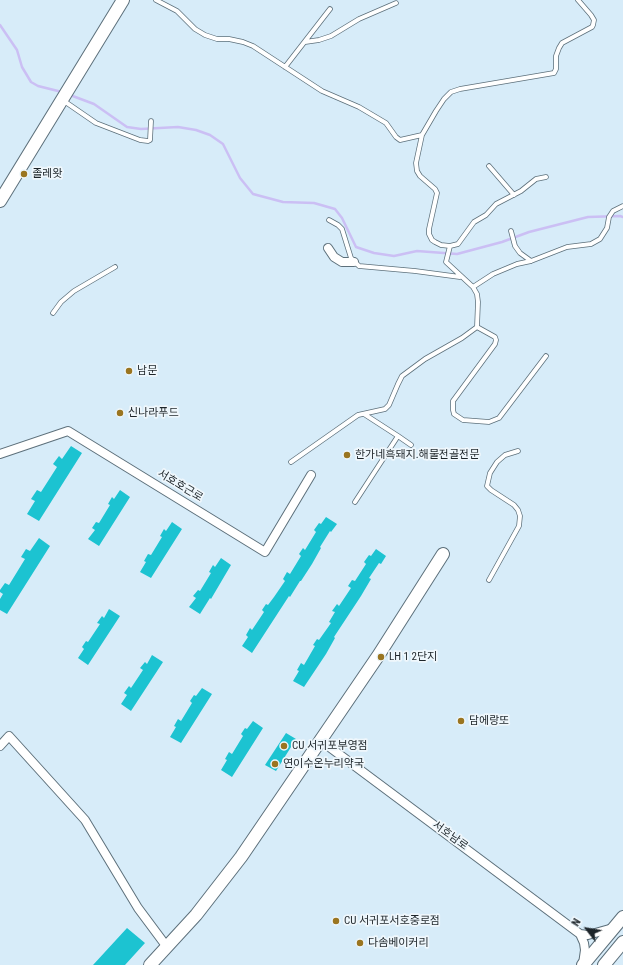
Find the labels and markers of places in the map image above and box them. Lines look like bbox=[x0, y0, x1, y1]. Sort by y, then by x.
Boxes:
place label: 졸레왓 bbox=[32, 167, 62, 181]
marker: 졸레왓 bbox=[19, 169, 29, 179]
place label: 남문 bbox=[137, 364, 157, 378]
marker: 남문 bbox=[124, 366, 134, 376]
place label: 신나라푸드 bbox=[128, 406, 179, 420]
marker: 신나라푸드 bbox=[115, 408, 125, 418]
place label: 한가네흑돼지.해물전골전문 bbox=[355, 448, 479, 462]
marker: 한가네흑돼지.해물전골전문 bbox=[342, 450, 352, 460]
place label: LH 1 2단지 bbox=[389, 650, 437, 664]
marker: LH 1 2단지 bbox=[376, 652, 386, 662]
place label: 담에랑또 bbox=[469, 714, 509, 728]
marker: 담에랑또 bbox=[456, 716, 466, 726]
place label: CU 서귀포부영점 bbox=[292, 739, 368, 753]
marker: CU 서귀포부영점 bbox=[279, 741, 289, 751]
place label: 연이수온누리약국 bbox=[283, 757, 364, 771]
marker: 연이수온누리약국 bbox=[270, 759, 280, 769]
place label: CU 서귀포서호중로점 bbox=[344, 914, 440, 928]
marker: CU 서귀포서호중로점 bbox=[331, 916, 341, 926]
place label: 다솜베이커리 bbox=[368, 936, 429, 950]
marker: 다솜베이커리 bbox=[355, 938, 365, 948]

